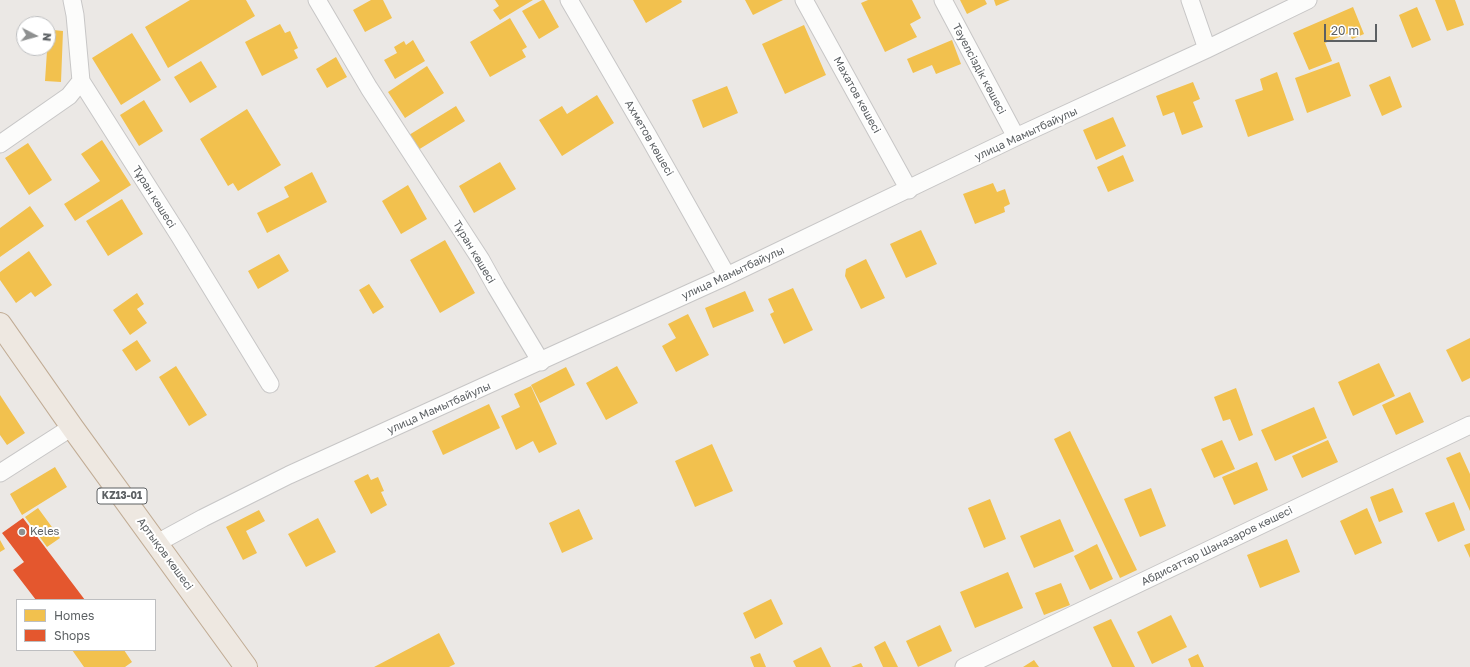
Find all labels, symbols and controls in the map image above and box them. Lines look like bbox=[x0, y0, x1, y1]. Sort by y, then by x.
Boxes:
north arrow bbox=[16, 16, 56, 56]
scale bar bbox=[1326, 16, 1379, 42]
street label: Тәуелсіздік көшесі bbox=[949, 21, 1009, 117]
text: 20 m bbox=[1331, 23, 1359, 38]
text: N bbox=[41, 32, 54, 42]
street label: Махатов көшесі bbox=[831, 54, 883, 136]
street label: Ахметов көшесі bbox=[622, 98, 676, 178]
street label: улица Мамытбайулы bbox=[973, 104, 1079, 164]
street label: Тұран көшесі bbox=[130, 163, 178, 231]
street label: Тұран көшесі bbox=[450, 218, 498, 286]
street label: улица Мамытбайулы bbox=[680, 243, 786, 303]
street label: улица Мамытбайулы bbox=[385, 379, 493, 437]
road number: KZ13-01 bbox=[97, 488, 147, 504]
street label: Абдисаттар Шаназаров көшесі bbox=[1139, 503, 1295, 589]
street label: Артықов көшесі bbox=[134, 515, 196, 593]
place label: Keles bbox=[30, 525, 59, 539]
marker: Keles bbox=[17, 527, 27, 537]
legend bbox=[16, 599, 156, 651]
text: Homes bbox=[54, 608, 94, 623]
text: Shops bbox=[54, 628, 90, 643]

